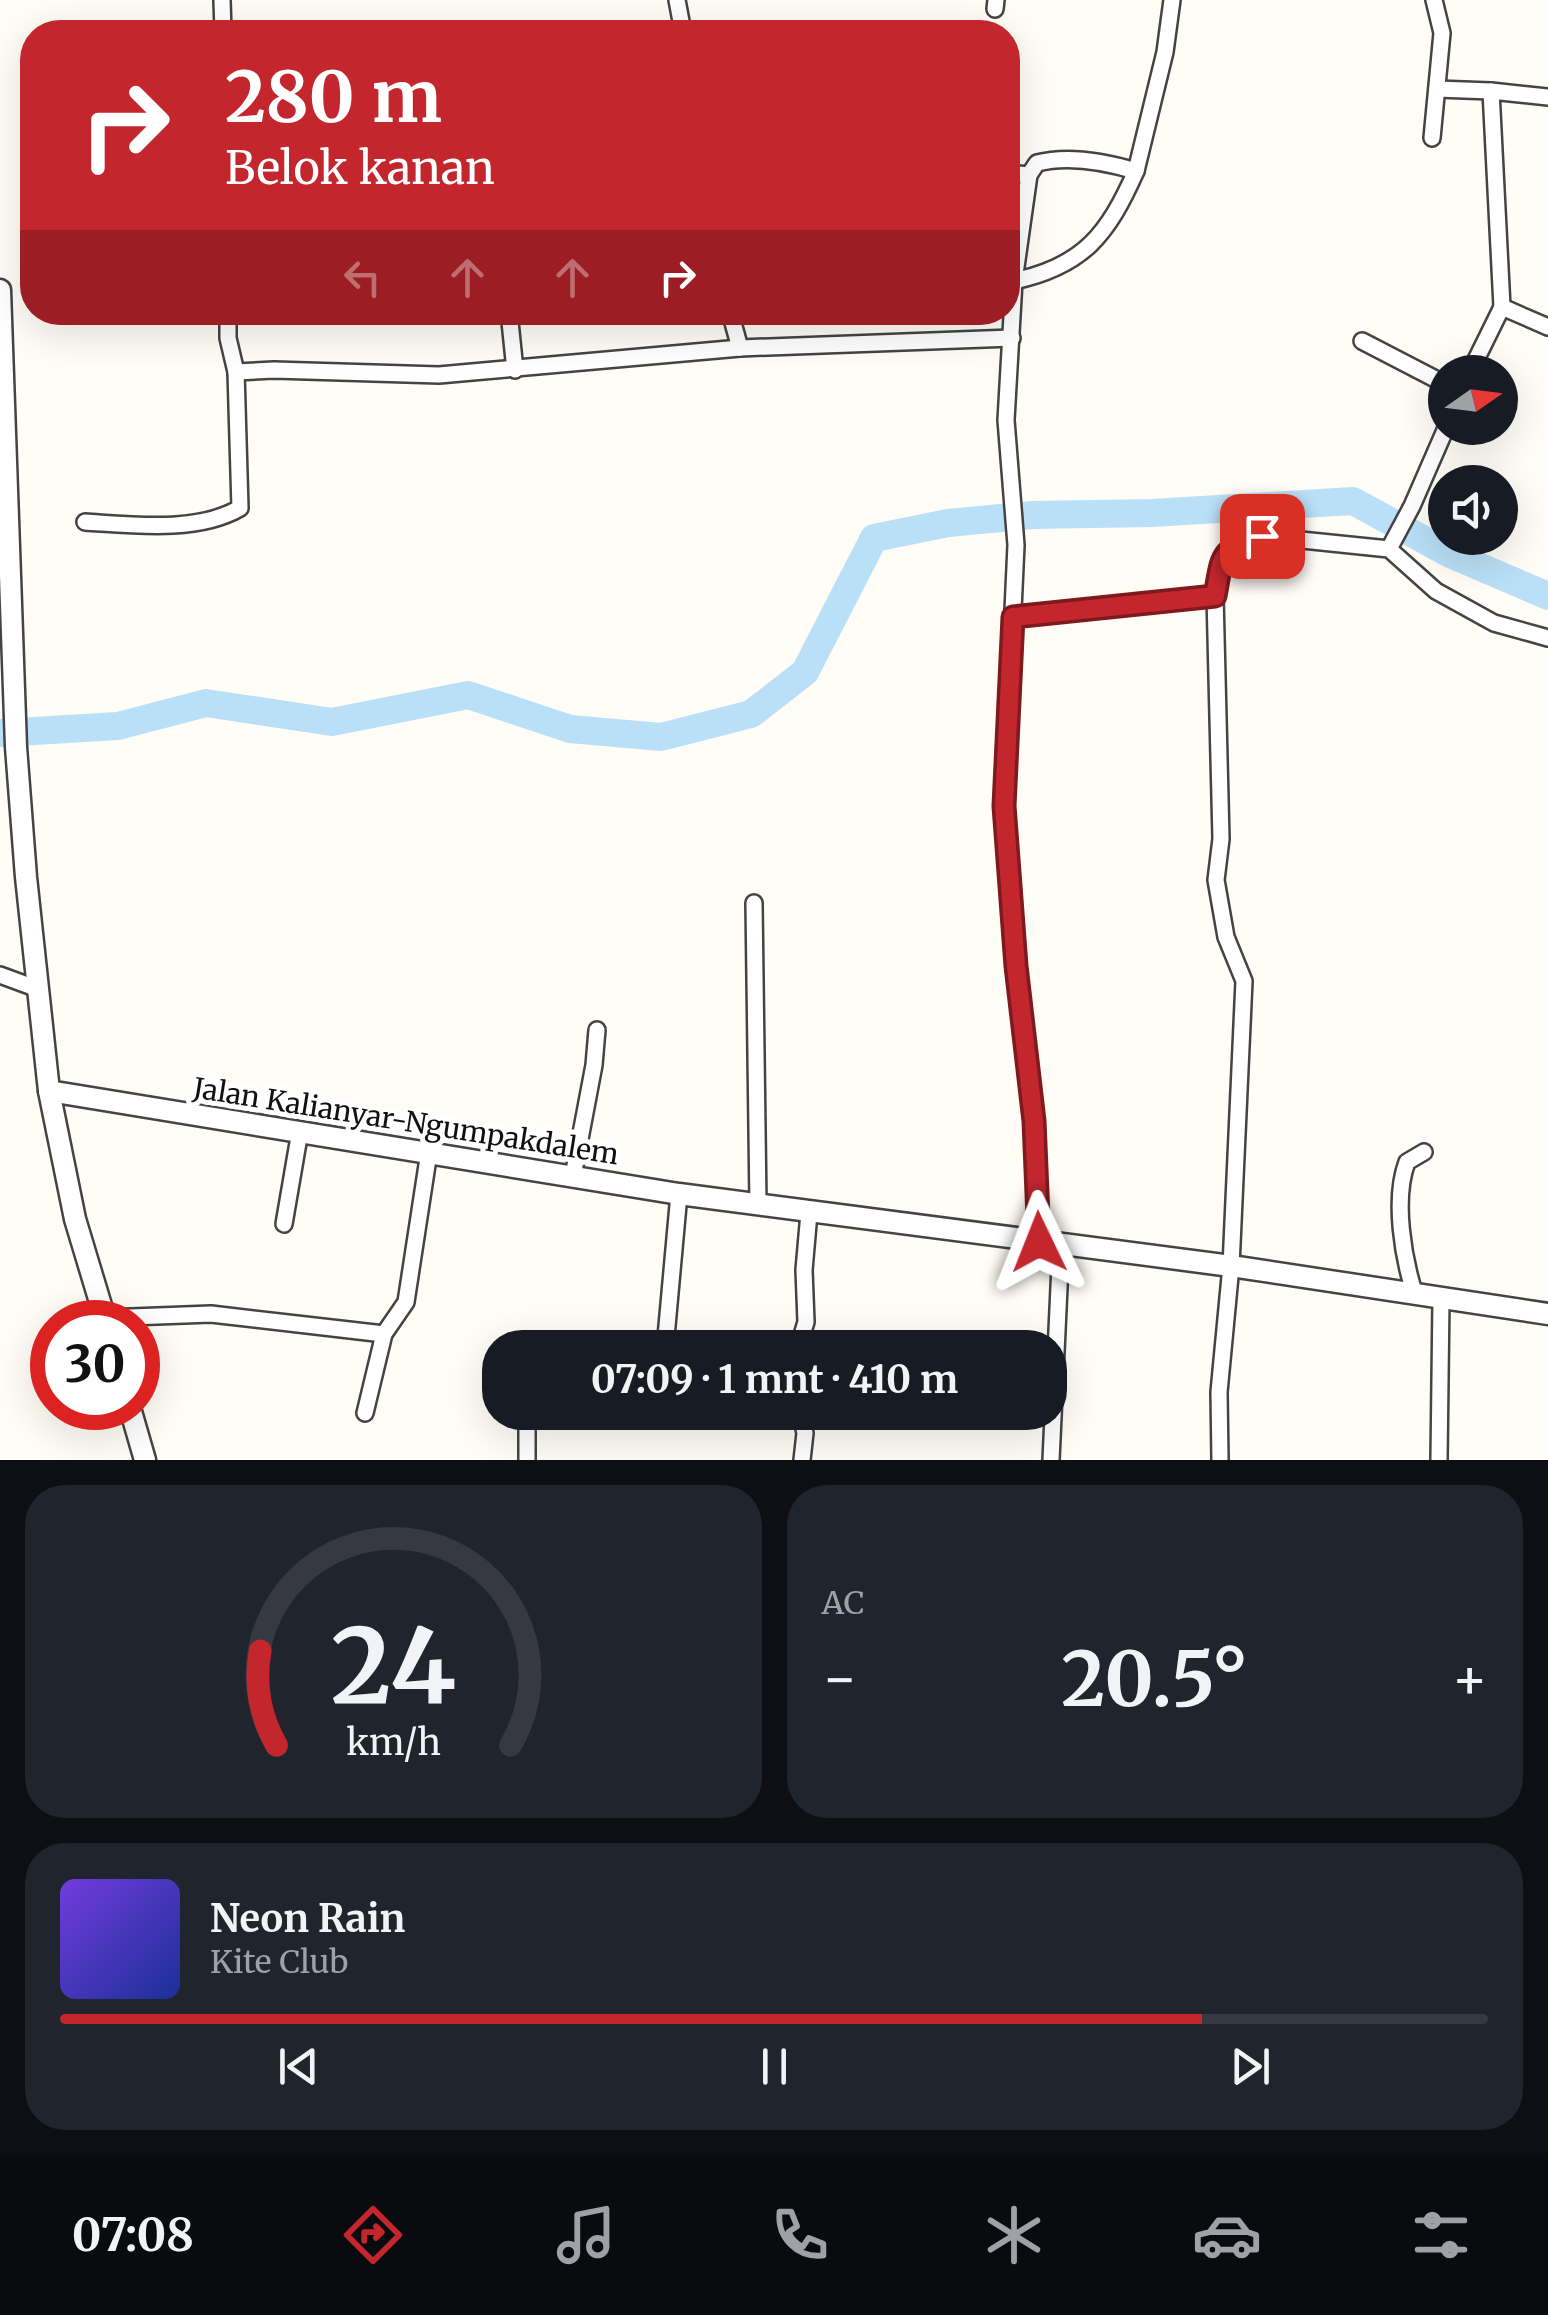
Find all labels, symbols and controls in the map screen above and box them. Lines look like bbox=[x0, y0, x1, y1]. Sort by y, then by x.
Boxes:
text: 280 m bbox=[225, 53, 442, 141]
icon: right bbox=[60, 60, 190, 190]
text: Belok kanan bbox=[225, 140, 495, 196]
icon: left bbox=[335, 250, 390, 305]
icon: ahead bbox=[440, 250, 495, 305]
icon: ahead bbox=[545, 250, 600, 305]
icon: right bbox=[650, 250, 705, 305]
north arrow bbox=[1428, 355, 1518, 445]
map controls bbox=[1428, 355, 1518, 555]
button: sound bbox=[1428, 465, 1518, 555]
pin bbox=[1220, 494, 1305, 579]
icon: arrive bbox=[1235, 509, 1290, 564]
street label: Jalan Kalianyar-Ngumpakdalem bbox=[190, 1069, 622, 1172]
position arrow bbox=[987, 1190, 1091, 1294]
speed limit sign: 30 bbox=[30, 1300, 160, 1430]
text: 07:09 · 1 mnt · 410 m bbox=[591, 1356, 958, 1403]
text: AC bbox=[822, 1583, 865, 1623]
text: 24 bbox=[331, 1601, 456, 1731]
text: 20.5° bbox=[1061, 1632, 1248, 1726]
text: − bbox=[822, 1644, 858, 1713]
text: + bbox=[1451, 1644, 1488, 1713]
text: km/h bbox=[346, 1720, 441, 1765]
text: Neon Rain bbox=[210, 1895, 405, 1942]
text: Kite Club bbox=[210, 1942, 348, 1982]
icon: previous bbox=[271, 2039, 326, 2094]
icon: pause bbox=[747, 2039, 802, 2094]
icon: next bbox=[1223, 2039, 1278, 2094]
icon: directions bbox=[338, 2200, 408, 2270]
icon: music bbox=[551, 2200, 621, 2270]
icon: phone bbox=[765, 2200, 835, 2270]
icon: climate bbox=[979, 2200, 1049, 2270]
icon: car bbox=[1192, 2200, 1262, 2270]
icon: filters bbox=[1406, 2200, 1476, 2270]
text: 07:08 bbox=[72, 2207, 194, 2263]

